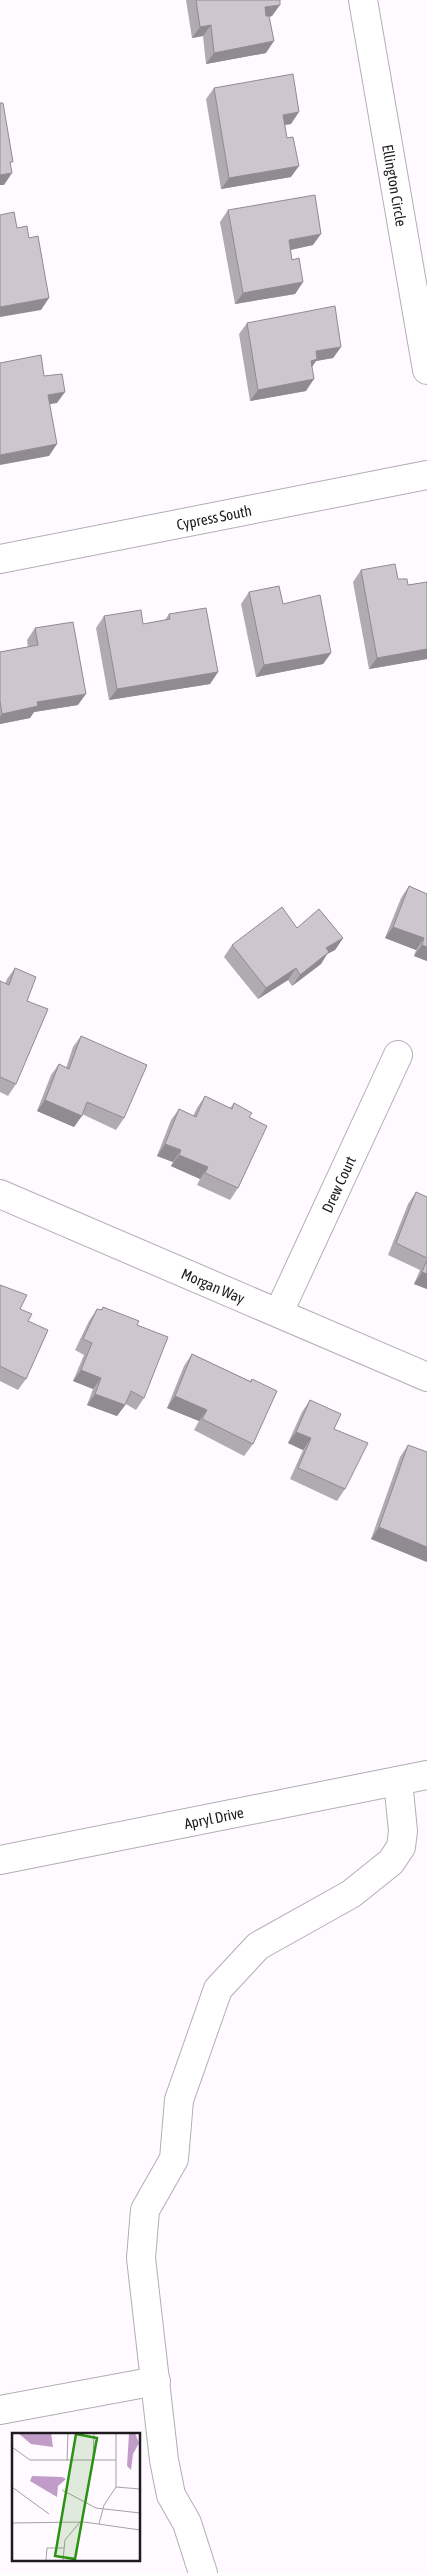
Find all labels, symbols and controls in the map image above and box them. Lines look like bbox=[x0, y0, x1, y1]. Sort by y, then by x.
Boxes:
street label: Ellington Circle bbox=[380, 143, 411, 228]
street label: Cypress South bbox=[175, 501, 253, 533]
street label: Drew Court bbox=[318, 1153, 359, 1215]
street label: Morgan Way bbox=[179, 1264, 247, 1306]
street label: Apryl Drive bbox=[183, 1803, 245, 1832]
inset map bbox=[12, 2433, 140, 2560]

